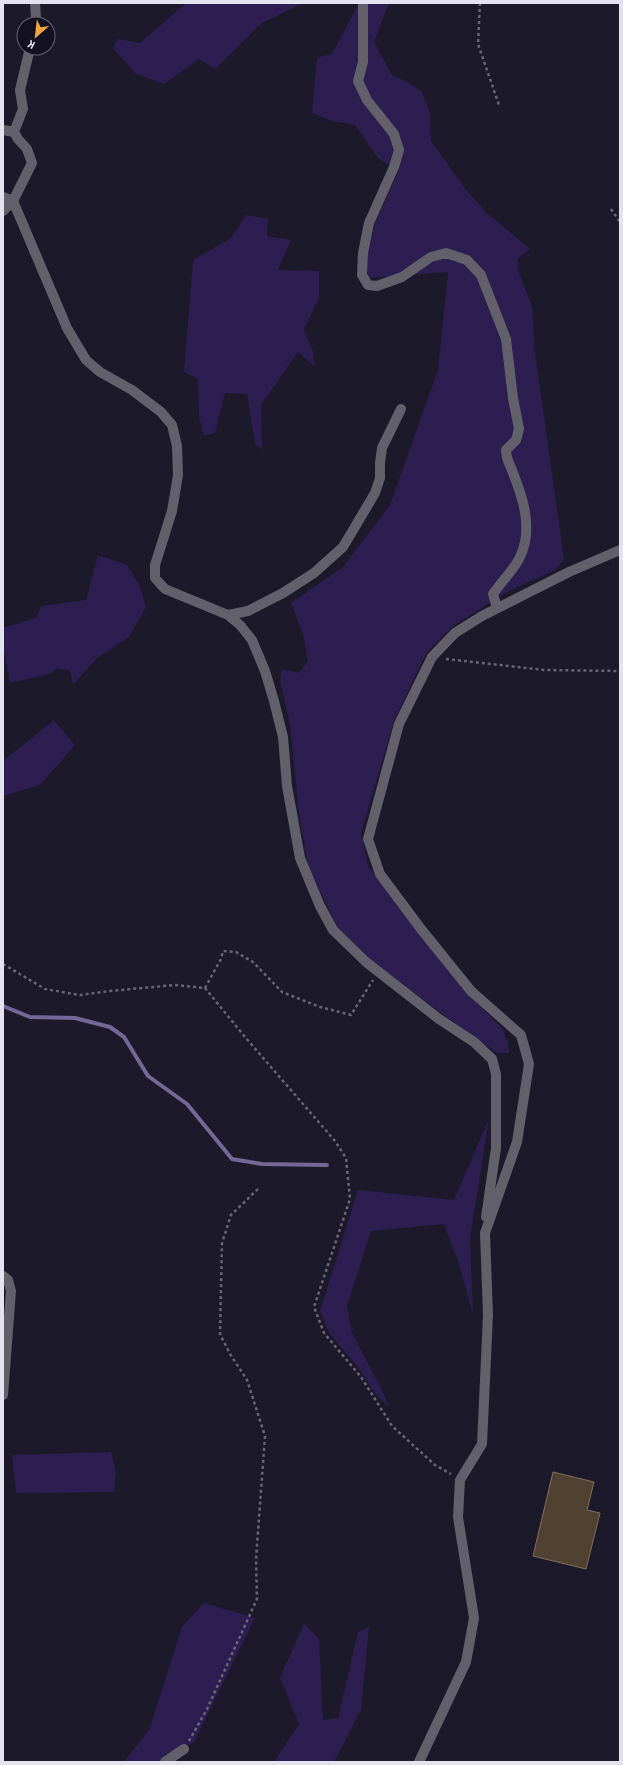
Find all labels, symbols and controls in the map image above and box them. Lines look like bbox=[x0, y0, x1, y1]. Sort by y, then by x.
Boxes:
north arrow bbox=[16, 16, 56, 56]
text: K bbox=[24, 36, 38, 53]

